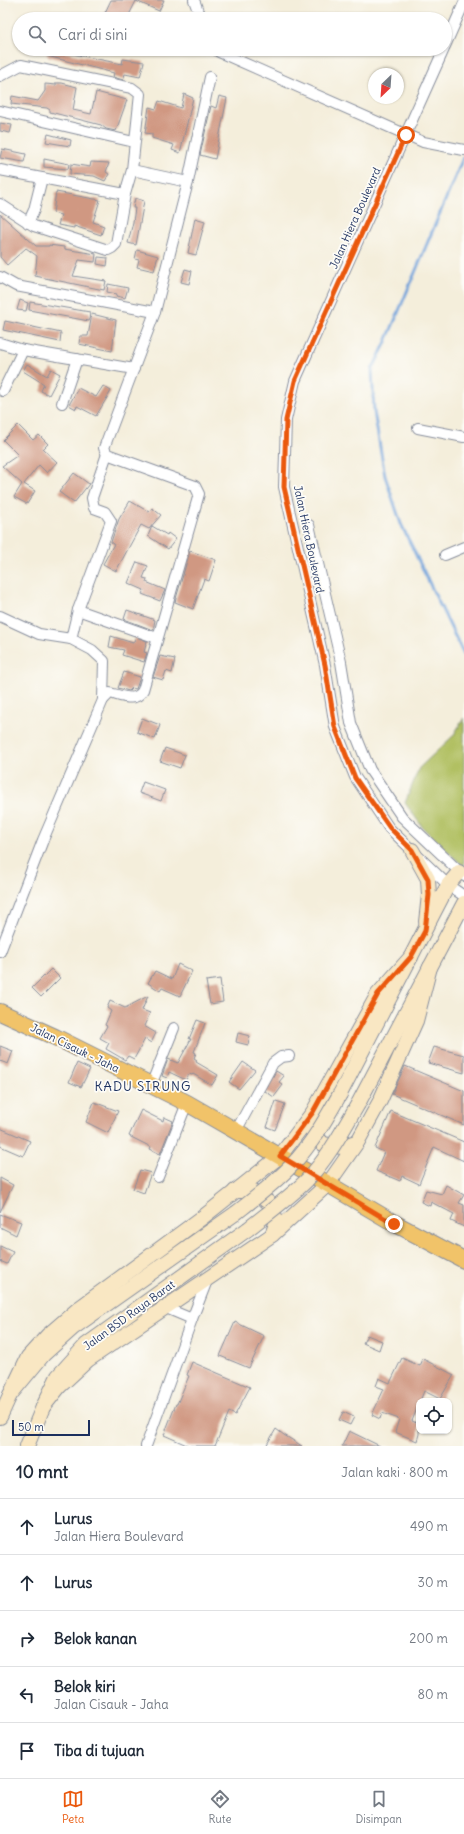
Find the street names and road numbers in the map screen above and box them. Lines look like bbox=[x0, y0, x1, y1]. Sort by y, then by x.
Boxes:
street label: Jalan Hiera Boulevard bbox=[326, 165, 384, 271]
street label: Jalan Hiera Boulevard bbox=[291, 484, 327, 595]
street label: Jalan Cisauk - Jaha bbox=[28, 1020, 122, 1076]
street label: Jalan BSD Raya Barat bbox=[81, 1277, 178, 1353]

